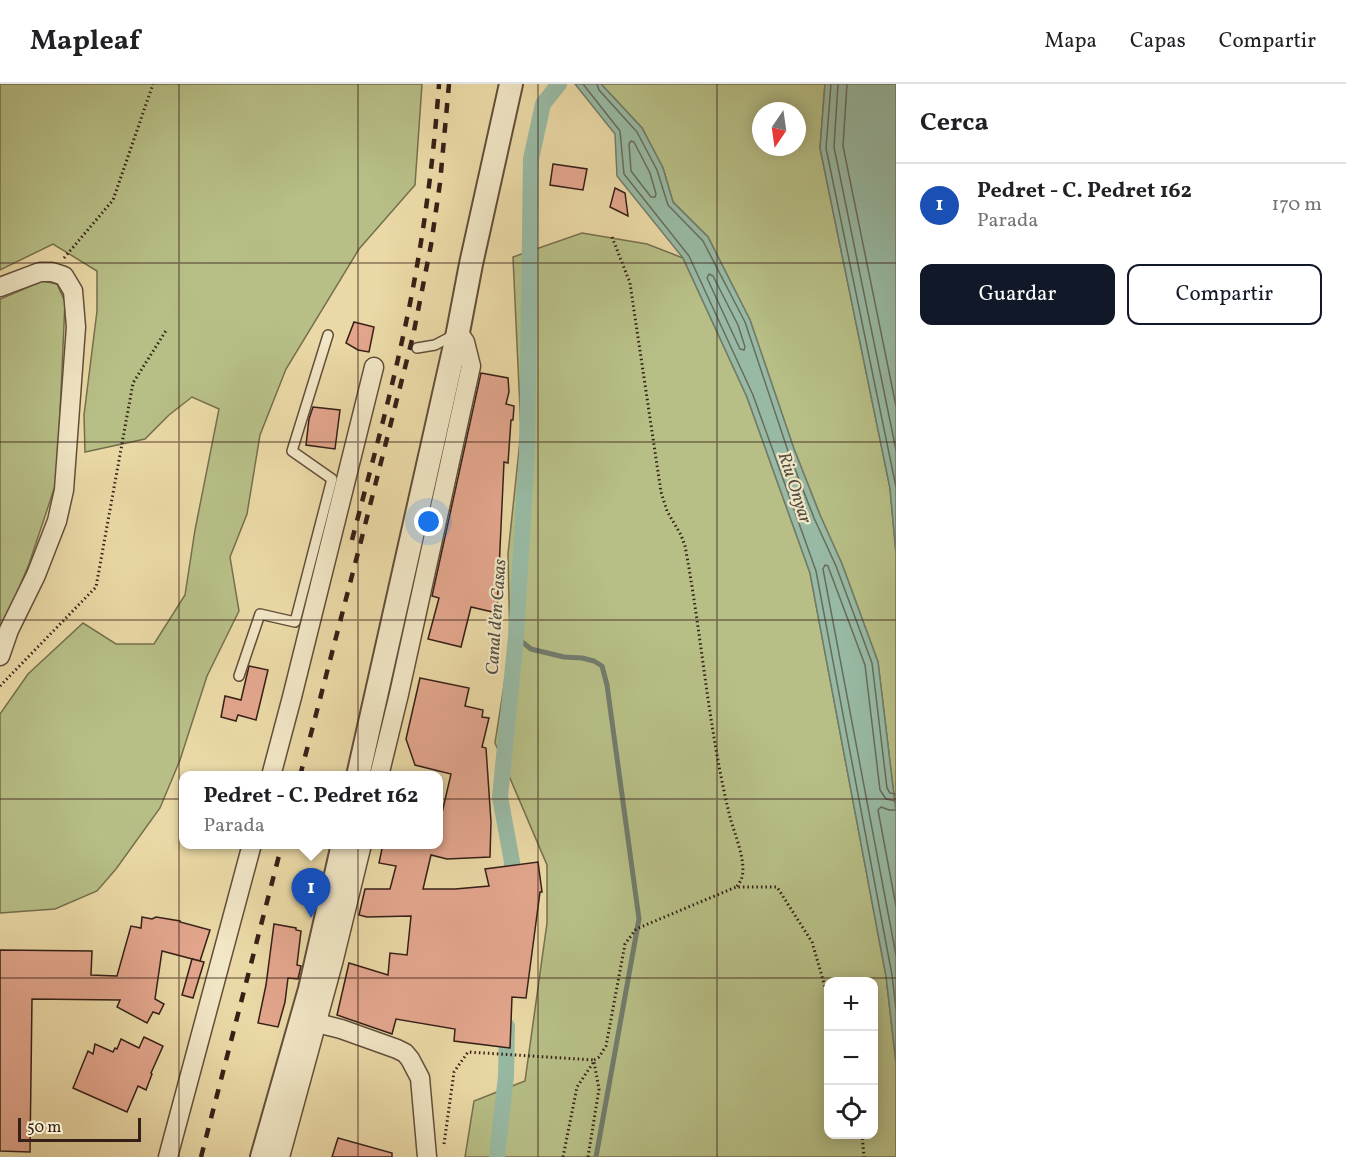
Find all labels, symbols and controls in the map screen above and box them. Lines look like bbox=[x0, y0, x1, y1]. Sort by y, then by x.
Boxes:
text: Mapleaf bbox=[30, 22, 140, 61]
text: Mapa bbox=[1045, 27, 1097, 56]
text: Capas bbox=[1130, 27, 1186, 56]
text: Compartir bbox=[1219, 27, 1316, 56]
north arrow bbox=[752, 102, 806, 156]
text: Cerca bbox=[920, 105, 989, 141]
text: Pedret - C. Pedret 162 bbox=[977, 176, 1192, 207]
text: 1 bbox=[935, 191, 944, 219]
text: 170 m bbox=[1272, 191, 1322, 219]
text: Parada bbox=[977, 207, 1038, 235]
button: Guardar bbox=[920, 264, 1115, 325]
button: Compartir bbox=[1127, 264, 1322, 325]
water label: Riu Onyar bbox=[771, 449, 817, 527]
your location bbox=[414, 507, 443, 536]
water label: Canal d'en Casas bbox=[480, 558, 514, 676]
popup bbox=[179, 771, 443, 849]
text: Pedret - C. Pedret 162 bbox=[203, 781, 419, 812]
text: Parada bbox=[203, 812, 265, 840]
pin: 1 bbox=[292, 868, 330, 918]
map controls bbox=[824, 977, 878, 1139]
button: + bbox=[824, 977, 878, 1031]
button: − bbox=[824, 1031, 878, 1085]
button: locate bbox=[824, 1085, 878, 1139]
scale bar bbox=[18, 1115, 141, 1142]
text: 50 m bbox=[27, 1117, 61, 1139]

